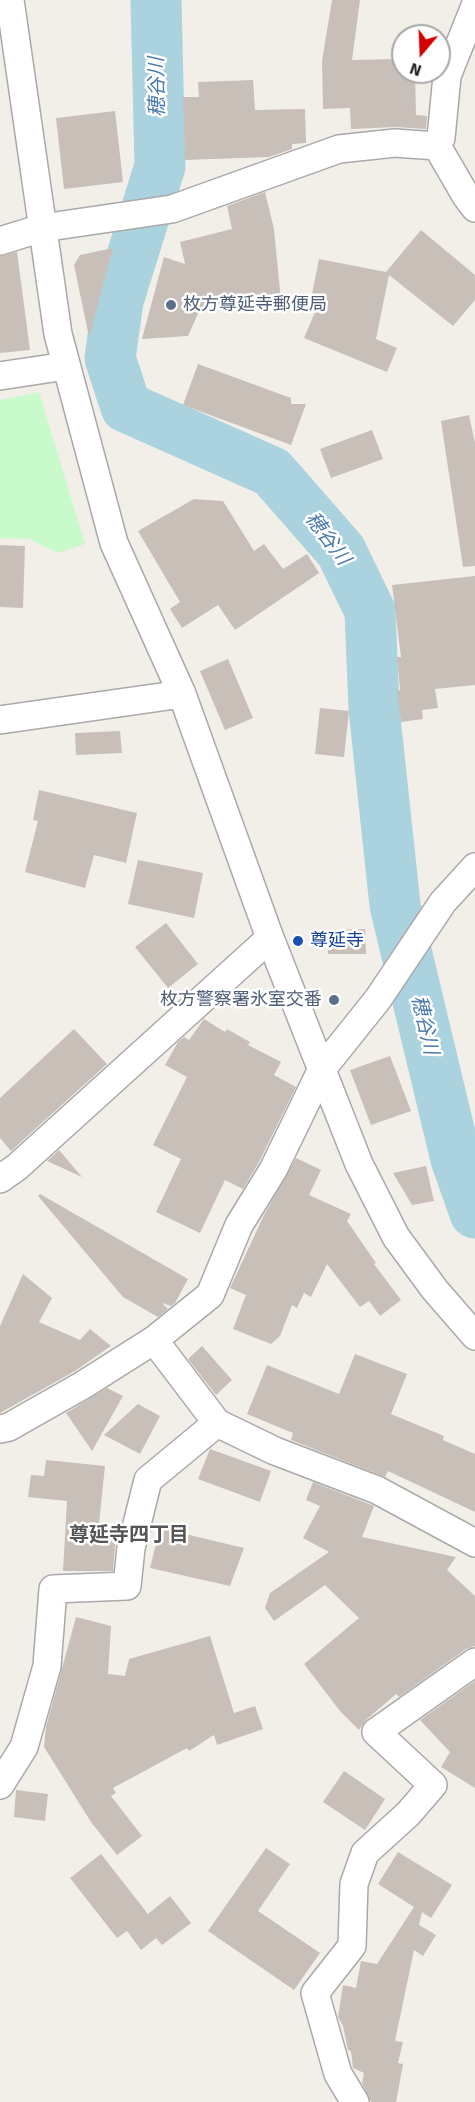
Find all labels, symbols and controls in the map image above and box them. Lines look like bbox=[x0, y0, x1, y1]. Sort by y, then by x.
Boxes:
north arrow bbox=[391, 24, 451, 84]
water label: 穂谷川 bbox=[145, 57, 171, 117]
text: N bbox=[407, 58, 424, 80]
place label: 枚方尊延寺郵便局 bbox=[183, 294, 327, 316]
marker: 枚方尊延寺郵便局 bbox=[164, 298, 178, 312]
water label: 穂谷川 bbox=[299, 508, 355, 570]
place label: 尊延寺 bbox=[310, 930, 364, 952]
marker: 尊延寺 bbox=[291, 934, 305, 948]
place label: 枚方警察署氷室交番 bbox=[160, 989, 322, 1011]
marker: 枚方警察署氷室交番 bbox=[327, 993, 341, 1007]
water label: 穂谷川 bbox=[406, 993, 442, 1057]
district label: 尊延寺四丁目 bbox=[69, 1524, 189, 1548]

